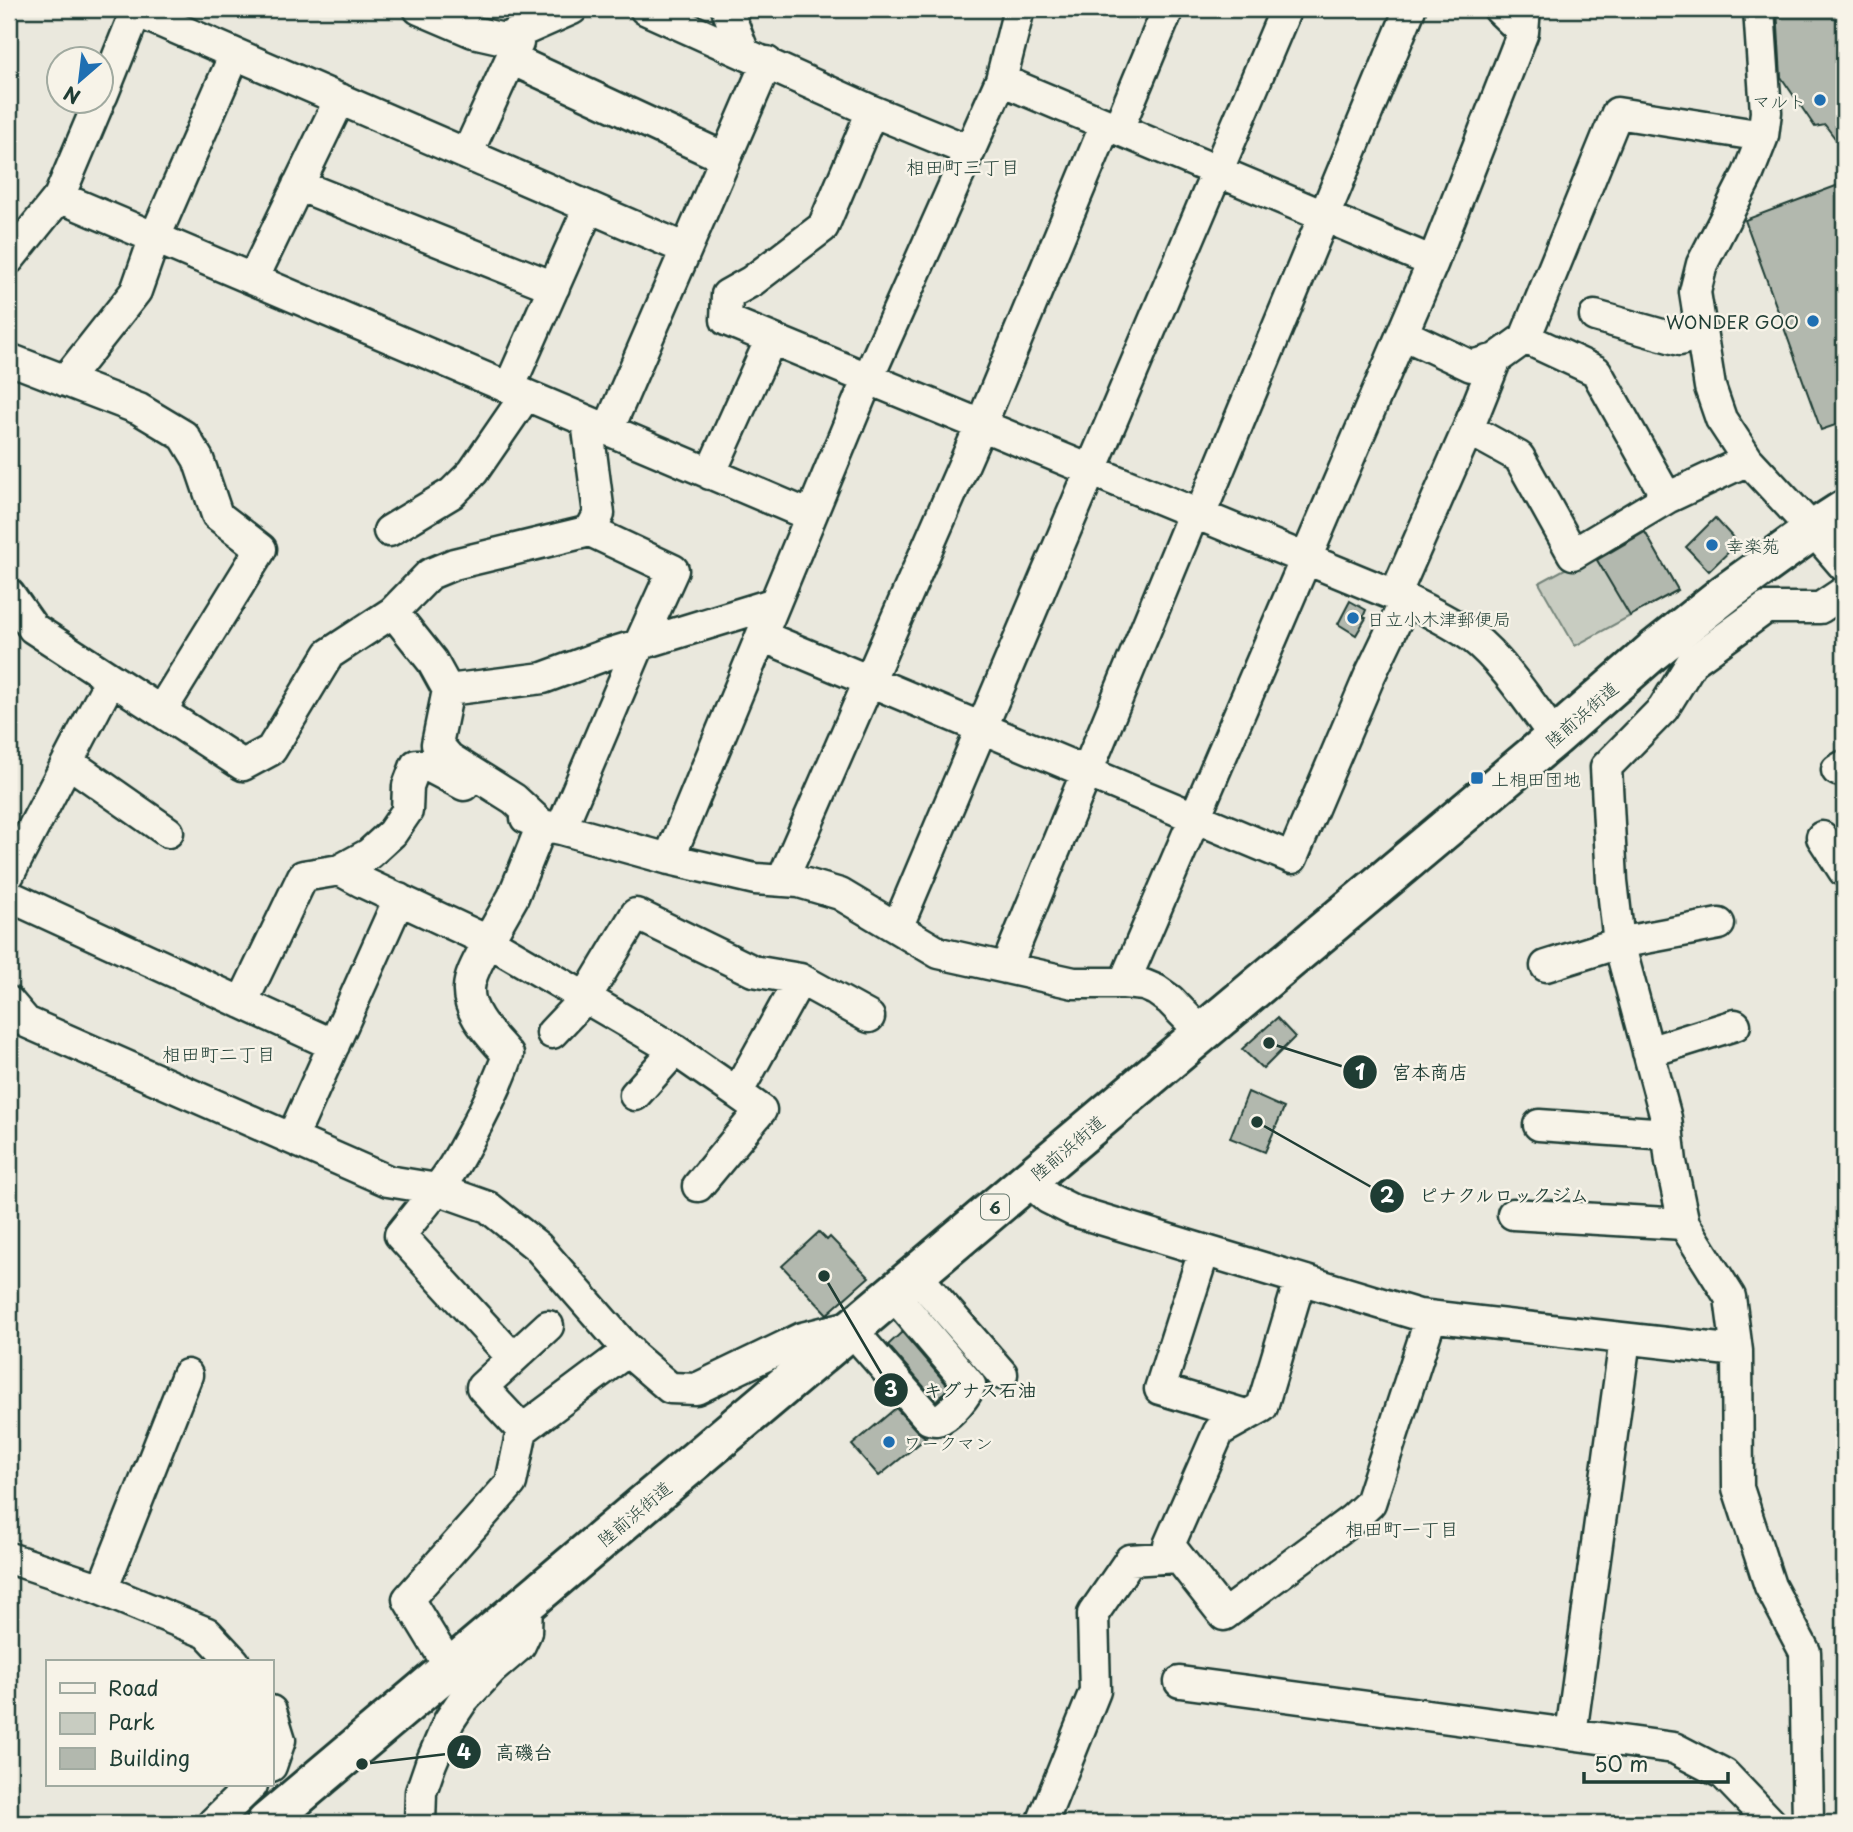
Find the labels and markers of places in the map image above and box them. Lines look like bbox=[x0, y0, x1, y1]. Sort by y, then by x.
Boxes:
place label: マルト bbox=[1752, 87, 1806, 114]
marker: マルト bbox=[1812, 92, 1828, 108]
place label: WONDER GOO bbox=[1666, 308, 1799, 335]
marker: WONDER GOO bbox=[1805, 313, 1821, 329]
place label: 幸楽苑 bbox=[1726, 532, 1780, 559]
marker: 幸楽苑 bbox=[1704, 537, 1720, 553]
place label: 日立小木津郵便局 bbox=[1367, 605, 1511, 632]
marker: 日立小木津郵便局 bbox=[1345, 610, 1361, 626]
place label: 上相田団地 bbox=[1491, 765, 1581, 792]
marker: 上相田団地 bbox=[1469, 770, 1485, 786]
callout: 宮本商店 bbox=[1343, 1052, 1482, 1092]
callout: ピナクルロックジム bbox=[1369, 1176, 1603, 1216]
callout: キグナス石油 bbox=[874, 1370, 1051, 1410]
place label: ワークマン bbox=[903, 1429, 993, 1456]
marker: ワークマン bbox=[881, 1434, 897, 1450]
callout: 高磯台 bbox=[446, 1732, 566, 1772]

